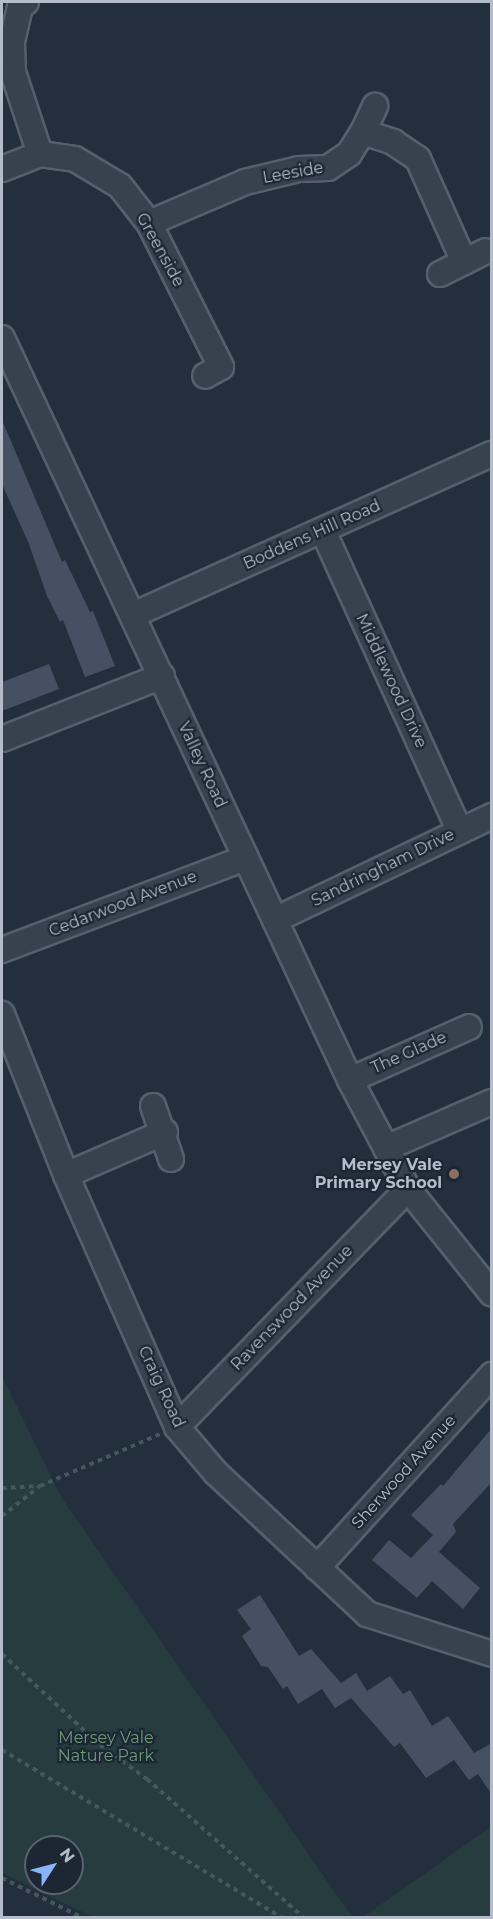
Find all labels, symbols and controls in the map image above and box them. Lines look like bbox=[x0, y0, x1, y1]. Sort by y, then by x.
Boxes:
street label: Leeside bbox=[261, 158, 325, 188]
street label: Greenside bbox=[132, 210, 188, 290]
street label: Boddens Hill Road bbox=[240, 496, 384, 574]
street label: Middlewood Drive bbox=[351, 611, 431, 751]
street label: Valley Road bbox=[174, 719, 230, 811]
street label: Sandringham Drive bbox=[308, 825, 458, 911]
street label: Cedarwood Avenue bbox=[46, 867, 200, 941]
street label: The Glade bbox=[368, 1028, 450, 1078]
place label: Mersey Vale Primary School bbox=[315, 1155, 442, 1193]
marker: Mersey Vale Primary School bbox=[447, 1167, 461, 1181]
street label: Ravenswood Avenue bbox=[227, 1241, 357, 1375]
street label: Craig Road bbox=[134, 1343, 188, 1431]
street label: Sherwood Avenue bbox=[348, 1411, 460, 1533]
park label: Mersey Vale Nature Park bbox=[58, 1728, 154, 1766]
north arrow bbox=[24, 1835, 84, 1895]
text: N bbox=[56, 1844, 79, 1866]

